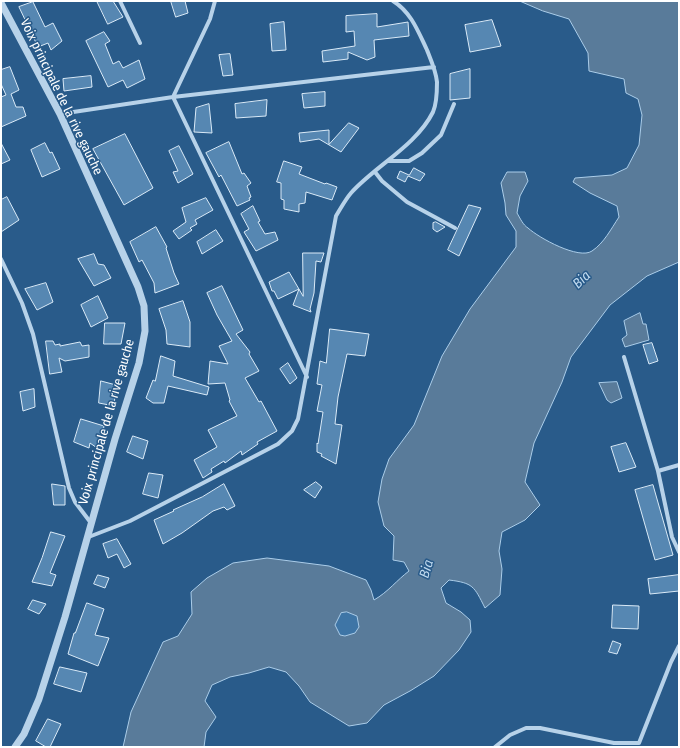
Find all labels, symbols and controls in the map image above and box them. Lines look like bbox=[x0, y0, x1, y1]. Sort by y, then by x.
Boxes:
street label: Voix principale de la rive gauche bbox=[16, 16, 106, 178]
water label: Bia bbox=[570, 268, 594, 292]
street label: Voix principale de la rive gauche bbox=[76, 337, 138, 507]
water label: Bia bbox=[416, 558, 438, 580]

